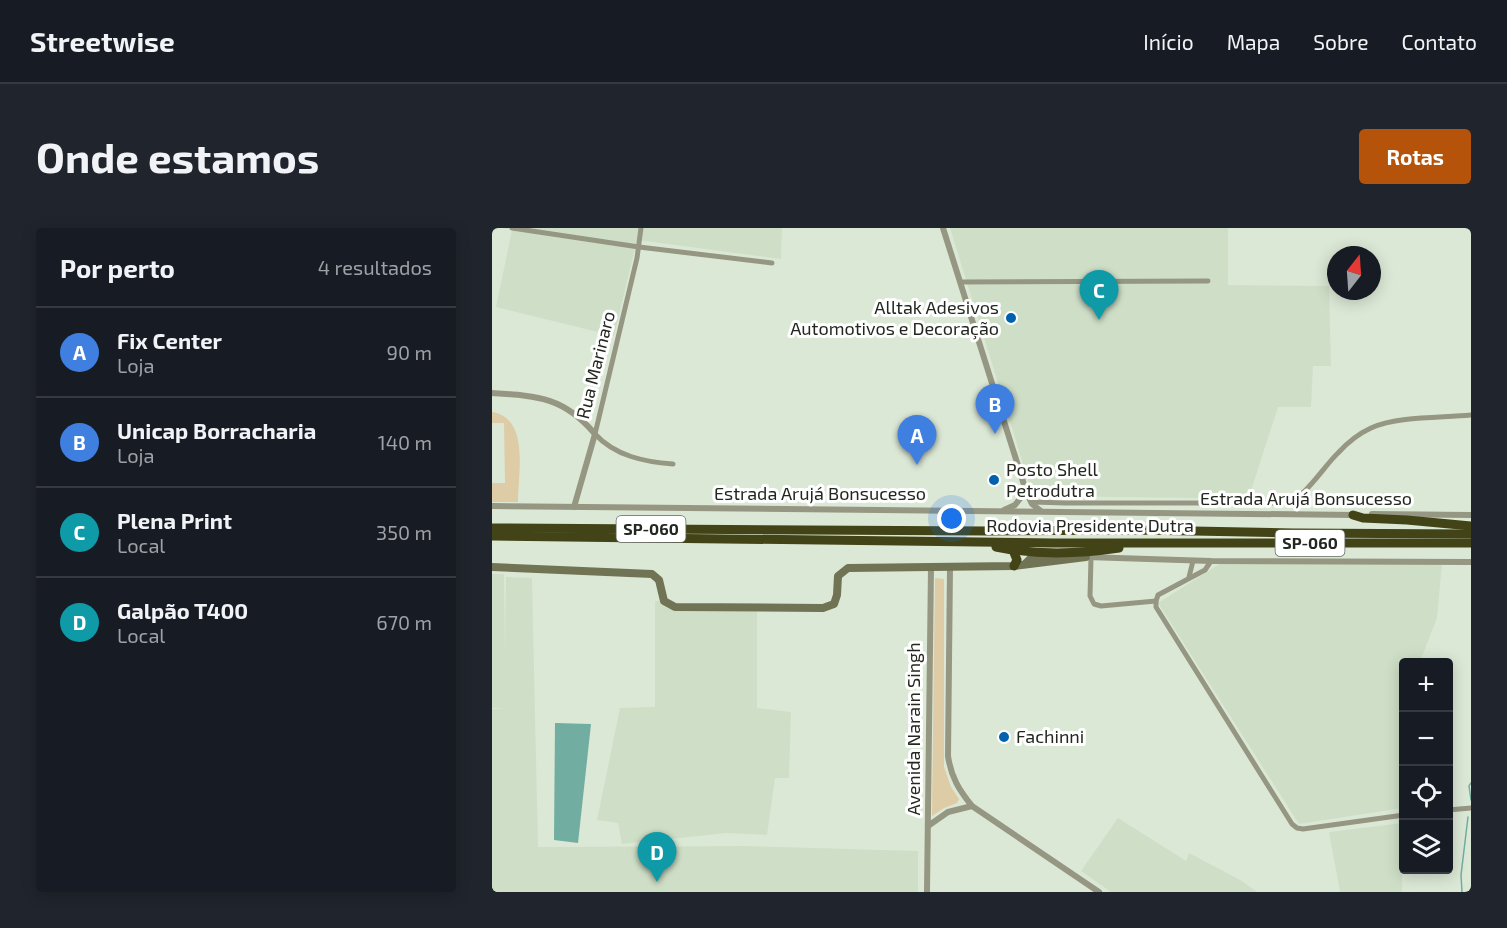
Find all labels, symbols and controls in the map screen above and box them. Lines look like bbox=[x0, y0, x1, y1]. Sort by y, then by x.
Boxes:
text: Streetwise bbox=[30, 24, 175, 58]
text: Início bbox=[1143, 29, 1194, 54]
text: Mapa bbox=[1227, 29, 1280, 54]
text: Sobre bbox=[1313, 29, 1368, 54]
text: Contato bbox=[1401, 29, 1477, 54]
button: Rotas bbox=[1359, 129, 1471, 184]
text: Onde estamos bbox=[36, 131, 319, 181]
north arrow bbox=[1327, 246, 1381, 300]
text: Por perto bbox=[60, 252, 175, 283]
text: 4 resultados bbox=[318, 255, 432, 279]
pin: C bbox=[1080, 270, 1118, 320]
place label: Alltak Adesivos Automotivos e Decoração bbox=[790, 296, 999, 340]
street label: Rua Marinaro bbox=[571, 309, 619, 421]
marker: Alltak Adesivos Automotivos e Decoração bbox=[1004, 311, 1018, 325]
text: Fix Center bbox=[117, 327, 222, 353]
text: A bbox=[73, 340, 86, 364]
text: 90 m bbox=[387, 340, 432, 364]
text: Loja bbox=[117, 353, 155, 377]
pin: B bbox=[976, 384, 1014, 434]
pin: A bbox=[898, 416, 936, 465]
text: Unicap Borracharia bbox=[117, 417, 316, 443]
text: B bbox=[73, 430, 86, 454]
text: 140 m bbox=[378, 430, 432, 454]
text: Loja bbox=[117, 443, 155, 467]
place label: Posto Shell Petrodutra bbox=[1006, 458, 1099, 501]
marker: Posto Shell Petrodutra bbox=[987, 473, 1001, 487]
street label: Estrada Arujá Bonsucesso bbox=[714, 482, 926, 504]
street label: Estrada Arujá Bonsucesso bbox=[1200, 487, 1412, 509]
your location bbox=[937, 504, 966, 533]
text: Plena Print bbox=[117, 507, 232, 533]
street label: Rodovia Presidente Dutra bbox=[986, 514, 1194, 536]
road number: SP-060 bbox=[616, 516, 686, 542]
text: C bbox=[74, 520, 85, 544]
text: 350 m bbox=[376, 520, 432, 544]
road number: SP-060 bbox=[1276, 530, 1344, 556]
text: Local bbox=[117, 533, 165, 557]
text: Galpão T400 bbox=[117, 597, 248, 623]
text: D bbox=[73, 610, 86, 634]
text: 670 m bbox=[376, 610, 432, 634]
text: Local bbox=[117, 623, 165, 647]
street label: Avenida Narain Singh bbox=[902, 642, 924, 816]
map controls bbox=[1399, 658, 1453, 874]
button: + bbox=[1399, 658, 1453, 712]
button: − bbox=[1399, 712, 1453, 766]
place label: Fachinni bbox=[1016, 725, 1084, 747]
marker: Fachinni bbox=[997, 730, 1011, 744]
button: locate bbox=[1399, 766, 1453, 820]
button: layers bbox=[1399, 820, 1453, 874]
pin: D bbox=[638, 832, 676, 882]

